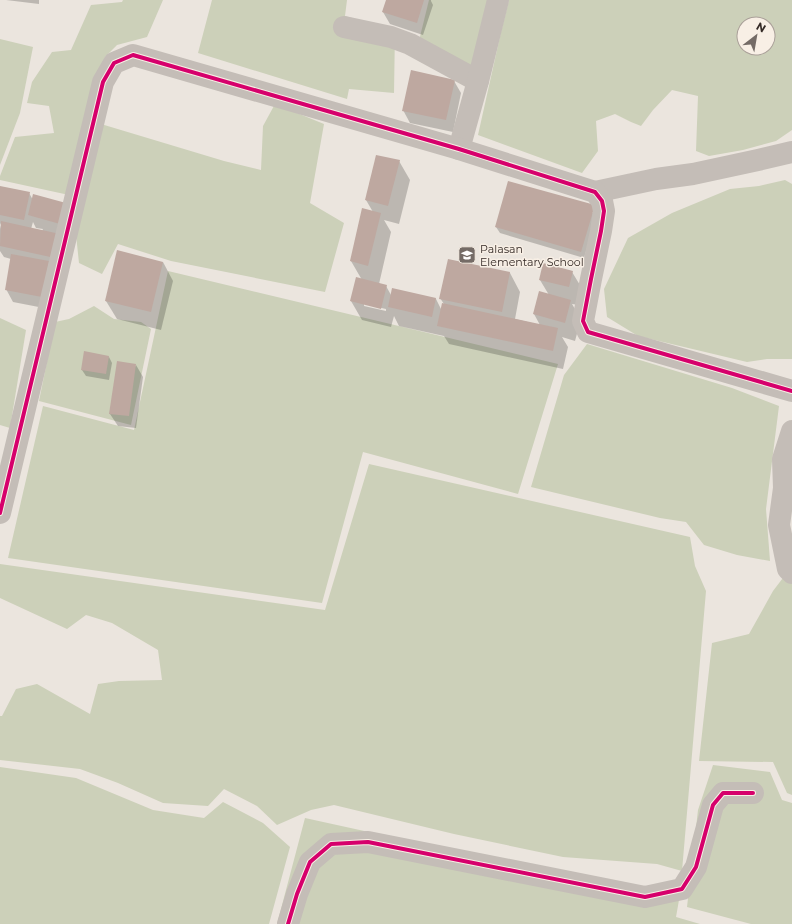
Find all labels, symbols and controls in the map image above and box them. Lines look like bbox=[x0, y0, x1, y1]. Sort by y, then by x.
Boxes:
north arrow bbox=[736, 16, 776, 56]
text: N bbox=[754, 19, 769, 36]
place label: Palasan Elementary School bbox=[480, 242, 584, 269]
school or university icon: Palasan Elementary School bbox=[457, 245, 477, 265]

